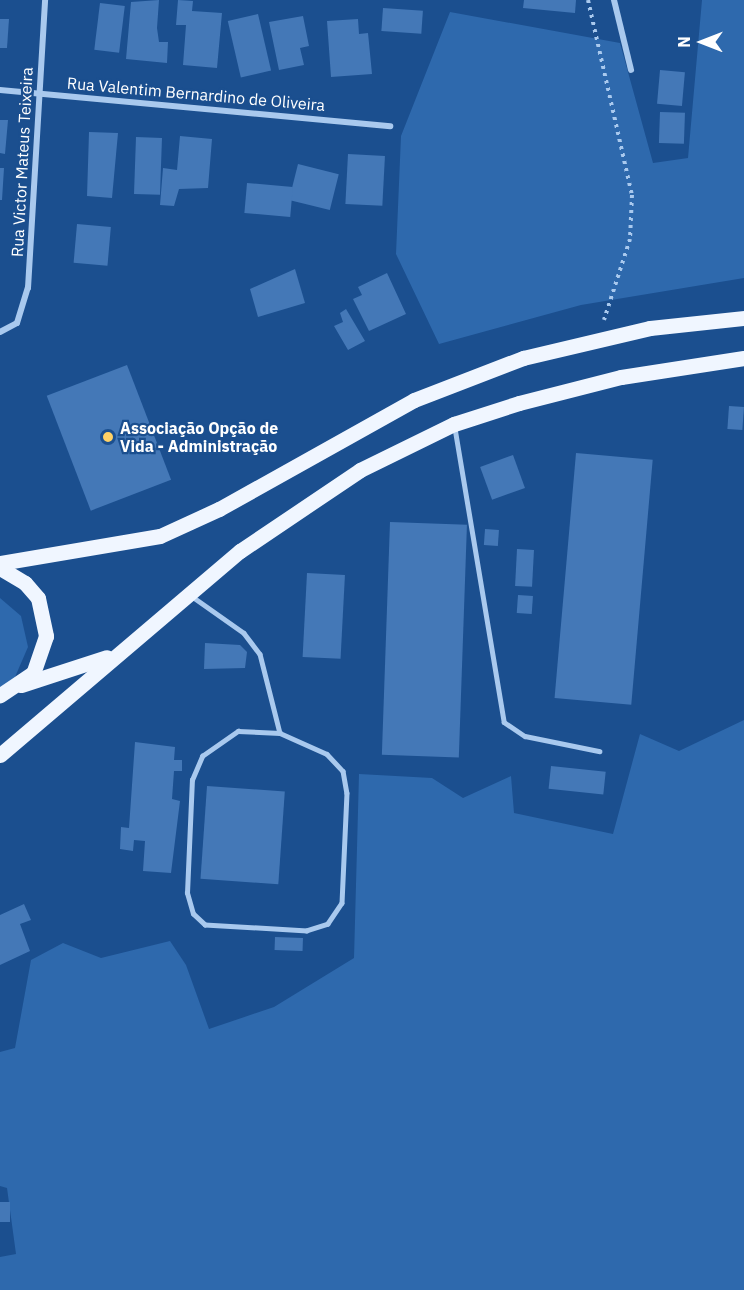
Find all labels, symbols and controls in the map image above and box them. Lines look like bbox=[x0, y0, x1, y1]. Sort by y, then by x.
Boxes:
north arrow bbox=[672, 12, 732, 72]
text: N bbox=[674, 36, 694, 48]
street label: Rua Victor Mateus Teixeira bbox=[7, 67, 37, 257]
street label: Rua Valentim Bernardino de Oliveira bbox=[66, 73, 326, 115]
place label: Associação Opção de Vida - Administração bbox=[120, 418, 278, 456]
marker: Associação Opção de Vida - Administração bbox=[101, 430, 115, 444]

